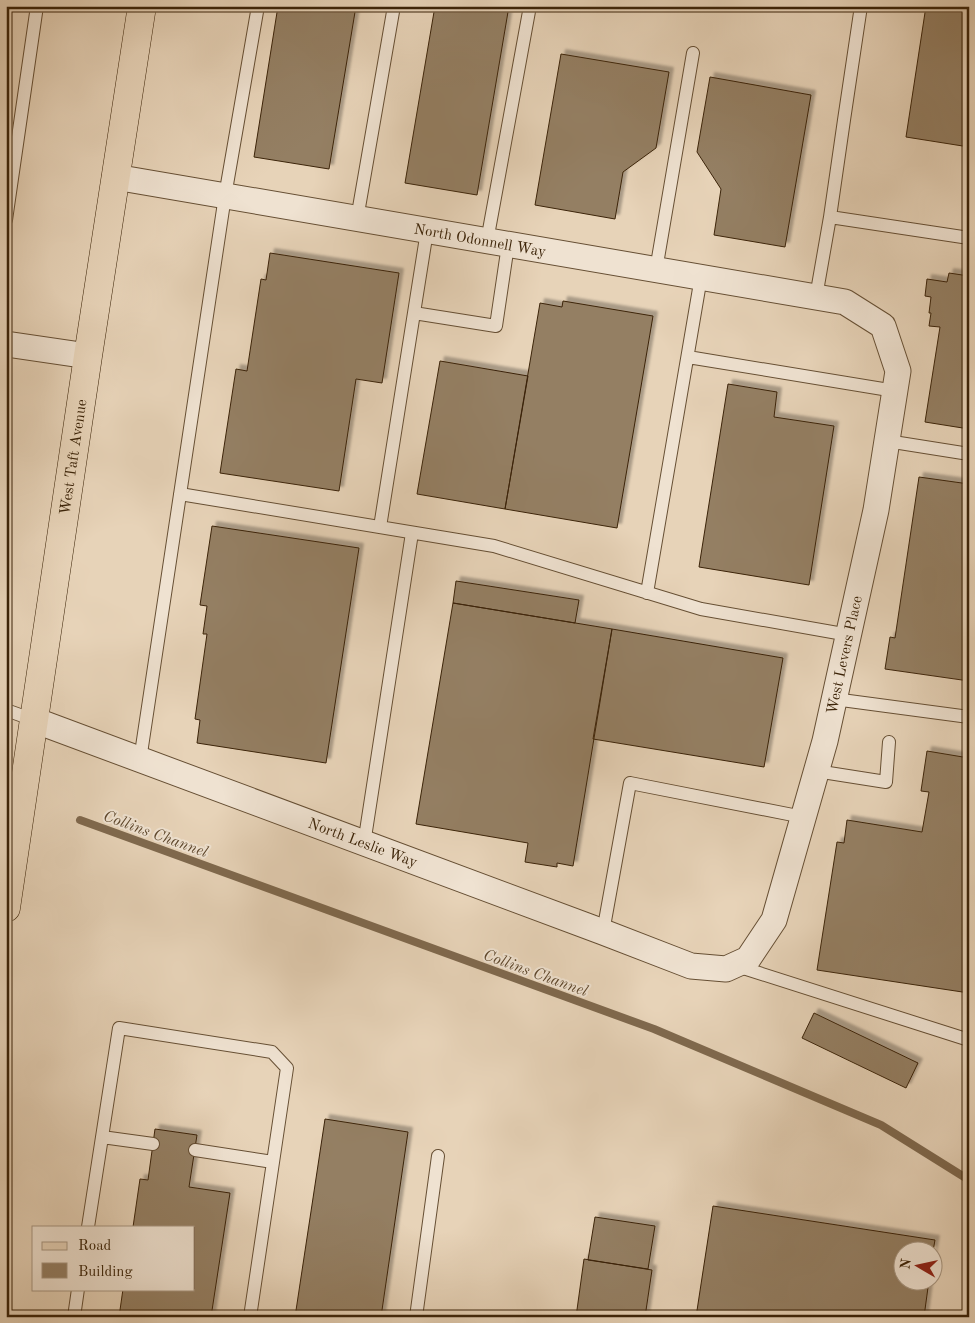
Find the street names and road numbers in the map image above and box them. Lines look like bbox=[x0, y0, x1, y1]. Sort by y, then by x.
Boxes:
street label: North Odonnell Way bbox=[413, 222, 547, 260]
street label: West Taft Avenue bbox=[58, 398, 91, 516]
street label: West Levers Place bbox=[825, 595, 866, 716]
street label: North Leslie Way bbox=[306, 817, 419, 871]

